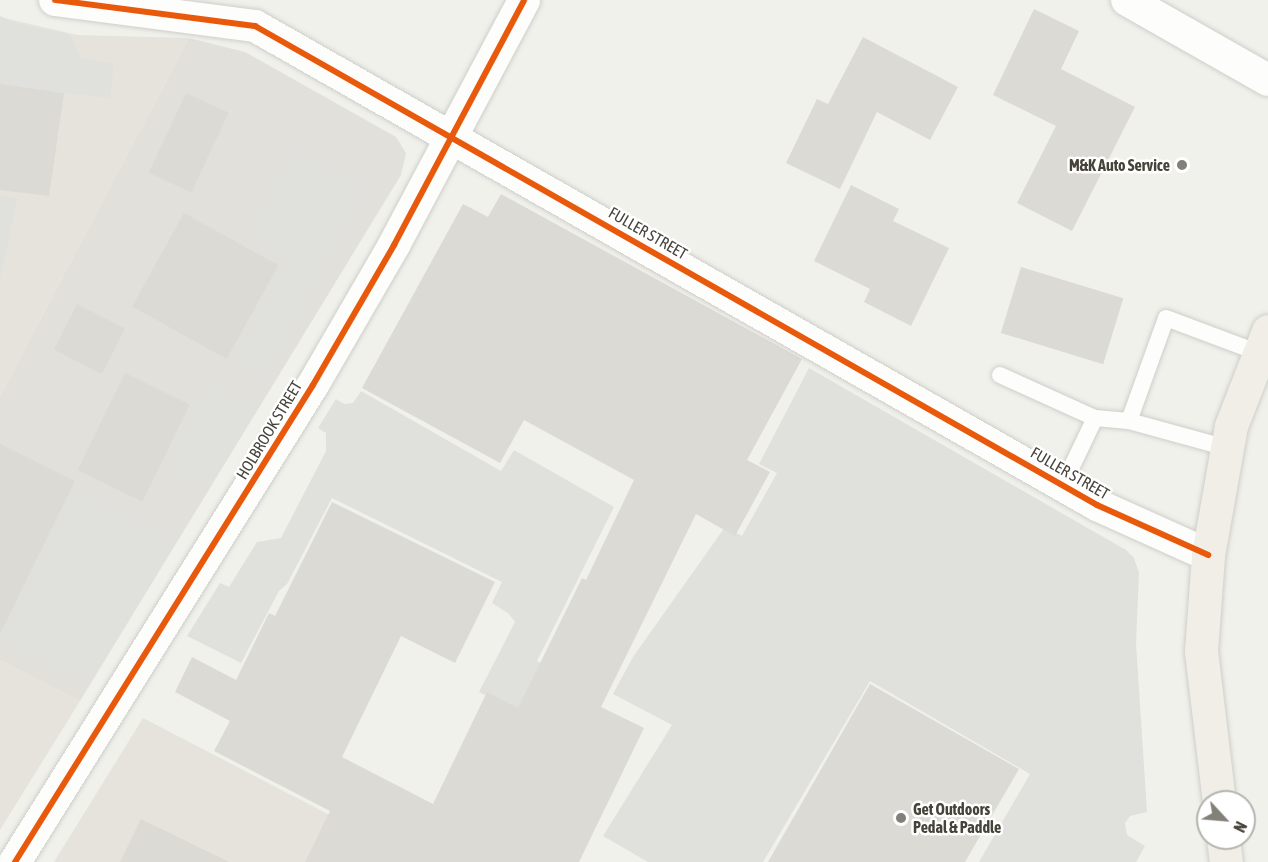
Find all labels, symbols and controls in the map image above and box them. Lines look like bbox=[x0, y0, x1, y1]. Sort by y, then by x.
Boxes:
place label: M&K Auto Service bbox=[1069, 155, 1170, 175]
marker: M&K Auto Service bbox=[1175, 158, 1189, 172]
street label: FULLER STREET bbox=[605, 203, 691, 263]
street label: HOLBROOK STREET bbox=[232, 377, 306, 483]
street label: FULLER STREET bbox=[1027, 443, 1113, 503]
north arrow bbox=[1196, 790, 1256, 850]
place label: Get Outdoors Pedal & Paddle bbox=[913, 799, 1001, 837]
marker: Get Outdoors Pedal & Paddle bbox=[894, 811, 908, 825]
text: N bbox=[1230, 819, 1251, 835]

